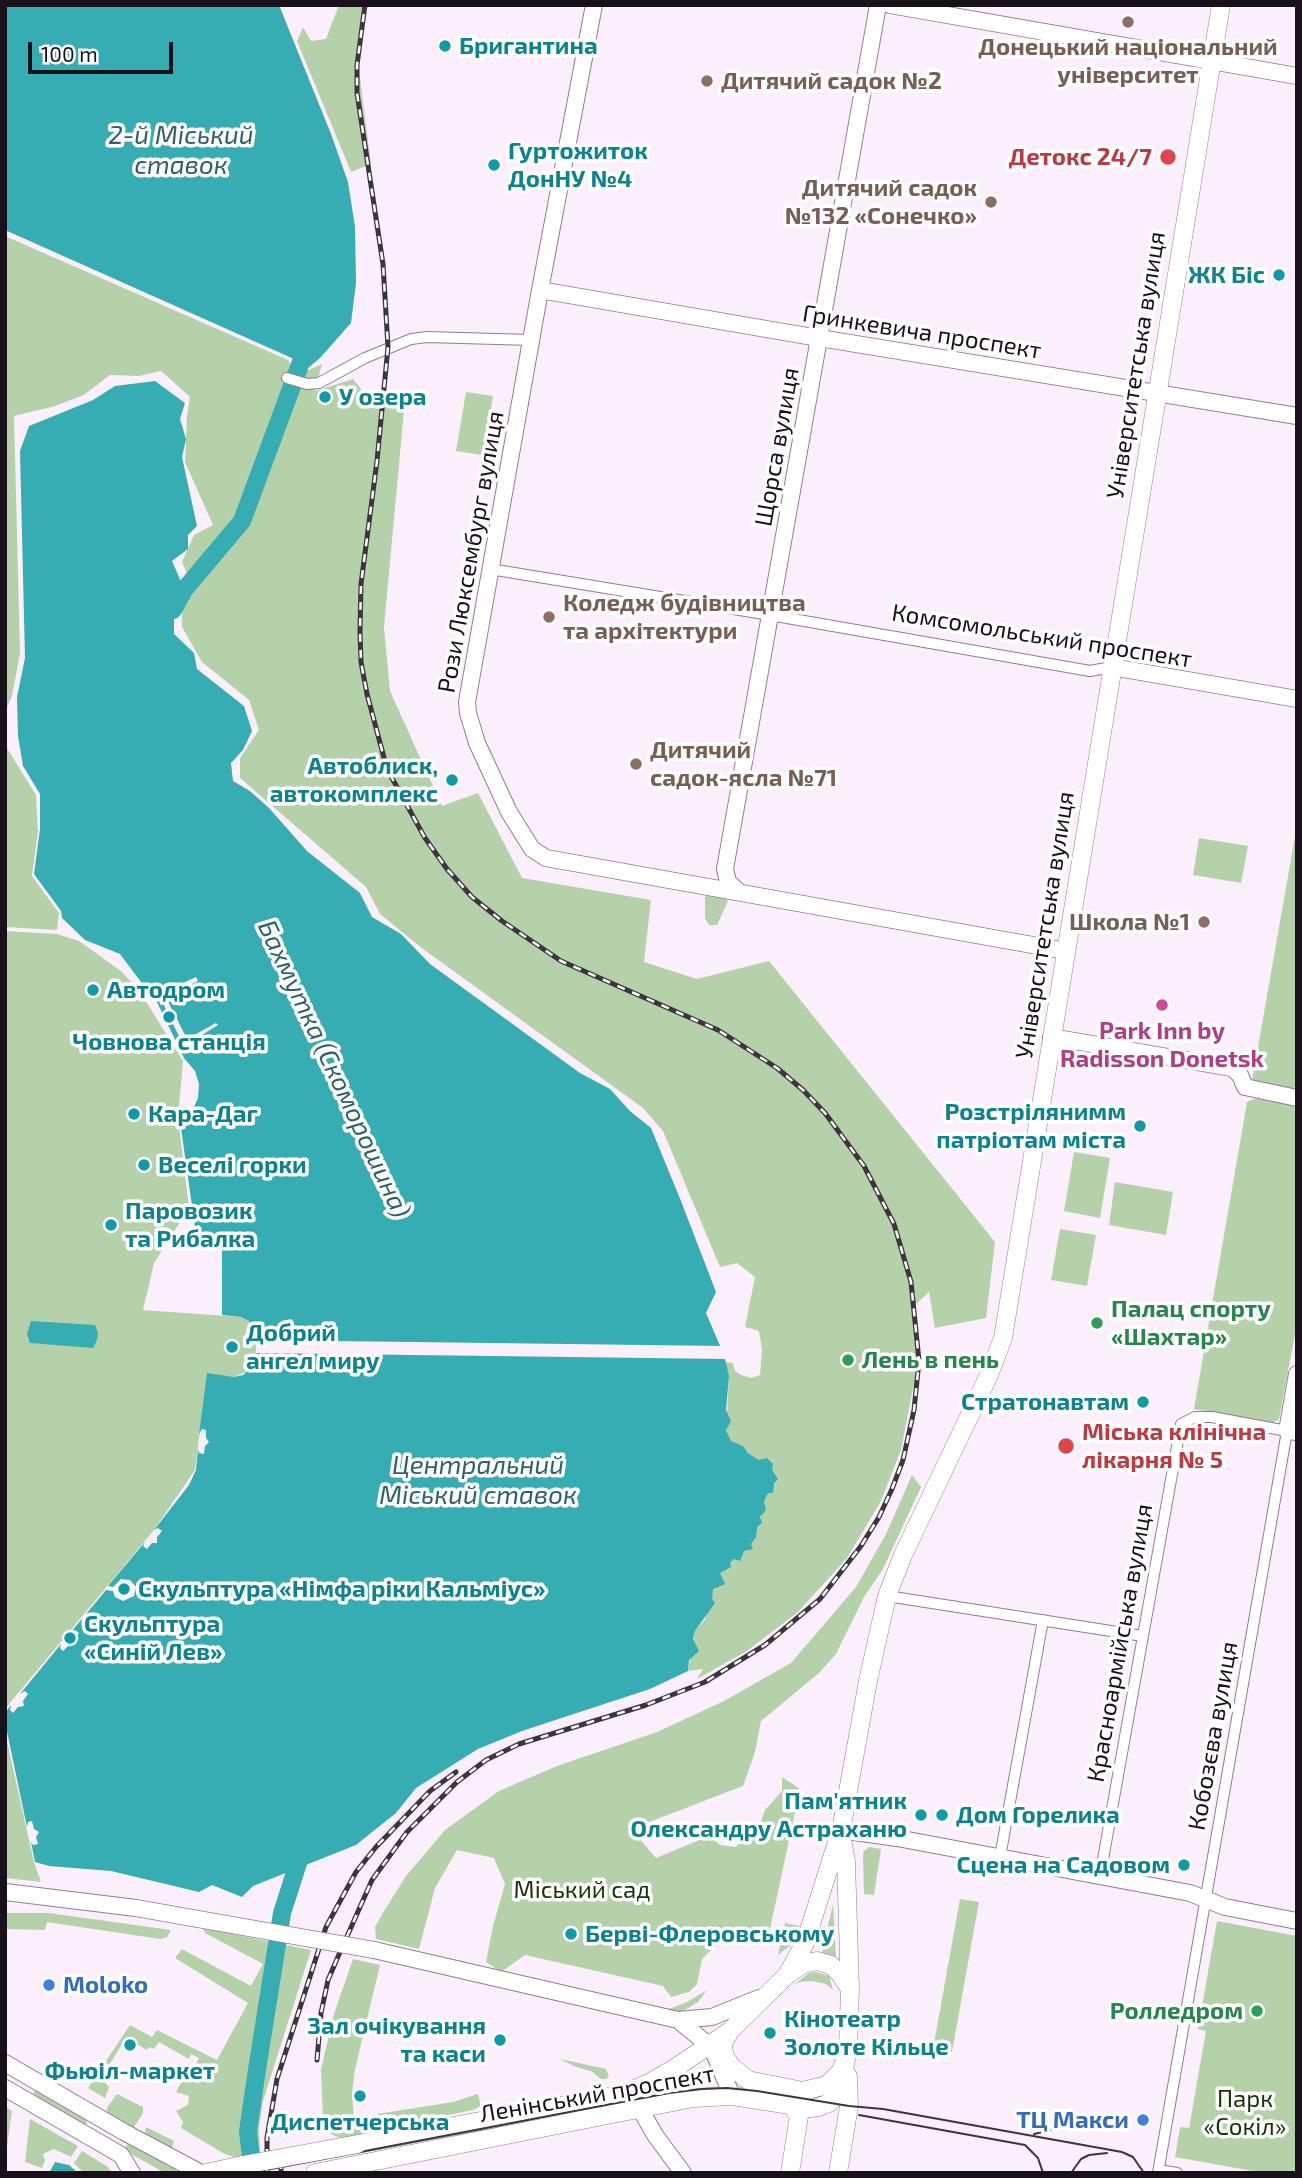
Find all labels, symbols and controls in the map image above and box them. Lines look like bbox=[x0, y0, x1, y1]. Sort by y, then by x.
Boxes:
marker: Донецький національний університет bbox=[1120, 14, 1136, 30]
scale bar bbox=[32, 28, 177, 72]
place label: Бригантина bbox=[459, 32, 598, 60]
place label: Донецький національний університет bbox=[978, 33, 1278, 89]
marker: Бригантина bbox=[437, 38, 453, 54]
text: 100 m bbox=[41, 41, 98, 66]
place label: Дитячий садок №2 bbox=[721, 67, 942, 95]
marker: Дитячий садок №2 bbox=[699, 73, 715, 89]
water label: 2-й Міський ставок bbox=[108, 119, 254, 180]
place label: Гуртожиток ДонНУ №4 bbox=[508, 137, 648, 193]
place label: Детокс 24/7 bbox=[1009, 143, 1152, 171]
marker: Детокс 24/7 bbox=[1158, 147, 1178, 167]
marker: Гуртожиток ДонНУ №4 bbox=[486, 157, 502, 173]
place label: Дитячий садок №132 «Сонечко» bbox=[785, 174, 977, 230]
marker: Дитячий садок №132 «Сонечко» bbox=[983, 194, 999, 210]
street label: Університетська вулиця bbox=[1101, 229, 1171, 501]
place label: ЖК Біс bbox=[1188, 261, 1265, 289]
marker: ЖК Біс bbox=[1271, 267, 1287, 283]
street label: Гринкевича проспект bbox=[801, 299, 1043, 365]
street label: Щорса вулиця bbox=[749, 365, 805, 529]
place label: У озера bbox=[339, 383, 427, 411]
marker: У озера bbox=[317, 389, 333, 405]
street label: Рози Люксембург вулиця bbox=[432, 409, 510, 695]
place label: Коледж будівництва та архітектури bbox=[563, 589, 806, 645]
street label: Комсомольський проспект bbox=[890, 598, 1194, 674]
marker: Коледж будівництва та архітектури bbox=[541, 609, 557, 625]
place label: Дитячий садок-ясла №71 bbox=[650, 736, 837, 792]
place label: Автоблиск, автокомплекс bbox=[270, 752, 438, 808]
marker: Дитячий садок-ясла №71 bbox=[628, 756, 644, 772]
marker: Автоблиск, автокомплекс bbox=[444, 772, 460, 788]
street label: Університетська вулиця bbox=[1010, 789, 1080, 1061]
place label: Школа №1 bbox=[1069, 908, 1190, 936]
marker: Школа №1 bbox=[1196, 914, 1212, 930]
water label: Бахмутка (Скоморошина) bbox=[251, 915, 417, 1223]
place label: Автодром bbox=[107, 976, 225, 1004]
marker: Автодром bbox=[85, 982, 101, 998]
marker: Park Inn by Radisson Donetsk bbox=[1154, 997, 1170, 1013]
marker: Човнова станція bbox=[161, 1009, 177, 1025]
place label: Park Inn by Radisson Donetsk bbox=[1060, 1017, 1264, 1073]
place label: Човнова станція bbox=[72, 1028, 266, 1056]
place label: Розстрілянимм патріотам міста bbox=[936, 1098, 1126, 1154]
place label: Кара-Даг bbox=[148, 1100, 258, 1128]
marker: Кара-Даг bbox=[126, 1106, 142, 1122]
marker: Розстрілянимм патріотам міста bbox=[1132, 1118, 1148, 1134]
place label: Веселі горки bbox=[158, 1151, 307, 1179]
marker: Веселі горки bbox=[136, 1157, 152, 1173]
place label: Паровозик та Рибалка bbox=[125, 1197, 255, 1253]
marker: Паровозик та Рибалка bbox=[103, 1217, 119, 1233]
place label: Палац спорту «Шахтар» bbox=[1111, 1295, 1271, 1351]
marker: Палац спорту «Шахтар» bbox=[1089, 1315, 1105, 1331]
place label: Добрий ангел миру bbox=[246, 1319, 380, 1375]
marker: Добрий ангел миру bbox=[224, 1339, 240, 1355]
place label: Лень в пень bbox=[862, 1346, 999, 1374]
marker: Лень в пень bbox=[840, 1352, 856, 1368]
place label: Стратонавтам bbox=[961, 1388, 1129, 1416]
marker: Стратонавтам bbox=[1135, 1394, 1151, 1410]
place label: Міська клінічна лікарня № 5 bbox=[1082, 1418, 1266, 1474]
marker: Міська клінічна лікарня № 5 bbox=[1056, 1436, 1076, 1456]
water label: Центральний Міський ставок bbox=[379, 1449, 577, 1510]
street label: Красноармійська вулиця bbox=[1081, 1502, 1159, 1784]
place label: Скульптура «Німфа ріки Кальміус» bbox=[138, 1575, 545, 1603]
marker: Скульптура «Німфа ріки Кальміус» bbox=[116, 1581, 132, 1597]
place label: Скульптура «Синій Лев» bbox=[84, 1610, 222, 1666]
marker: Скульптура «Синій Лев» bbox=[62, 1630, 78, 1646]
street label: Кобозєва вулиця bbox=[1182, 1639, 1244, 1833]
place label: Пам'ятник Олександру Астраханю bbox=[630, 1787, 907, 1843]
place label: Дом Горелика bbox=[956, 1801, 1120, 1829]
marker: Пам'ятник Олександру Астраханю bbox=[913, 1807, 929, 1823]
marker: Дом Горелика bbox=[934, 1807, 950, 1823]
place label: Сцена на Садовом bbox=[957, 1851, 1170, 1879]
marker: Сцена на Садовом bbox=[1176, 1857, 1192, 1873]
park label: Міський сад bbox=[514, 1876, 650, 1904]
place label: Берві-Флеровському bbox=[585, 1920, 834, 1948]
marker: Берві-Флеровському bbox=[563, 1926, 579, 1942]
place label: Moloko bbox=[63, 1971, 148, 1999]
marker: Moloko bbox=[41, 1977, 57, 1993]
place label: Ролледром bbox=[1110, 1997, 1243, 2025]
marker: Ролледром bbox=[1249, 2003, 1265, 2019]
place label: Кінотеатр Золоте Кільце bbox=[784, 2005, 949, 2061]
place label: Зал очікування та каси bbox=[307, 2012, 486, 2068]
marker: Кінотеатр Золоте Кільце bbox=[762, 2025, 778, 2041]
marker: Зал очікування та каси bbox=[492, 2032, 508, 2048]
marker: Фьюіл-маркет bbox=[122, 2037, 138, 2053]
place label: Фьюіл-маркет bbox=[45, 2057, 215, 2085]
street label: Ленінський проспект bbox=[477, 2059, 717, 2129]
park label: Парк «Сокіл» bbox=[1204, 2085, 1286, 2141]
marker: Диспетчерська bbox=[352, 2088, 368, 2104]
place label: ТЦ Макси bbox=[1016, 2106, 1129, 2134]
place label: Диспетчерська bbox=[271, 2108, 449, 2136]
marker: ТЦ Макси bbox=[1135, 2112, 1151, 2128]

